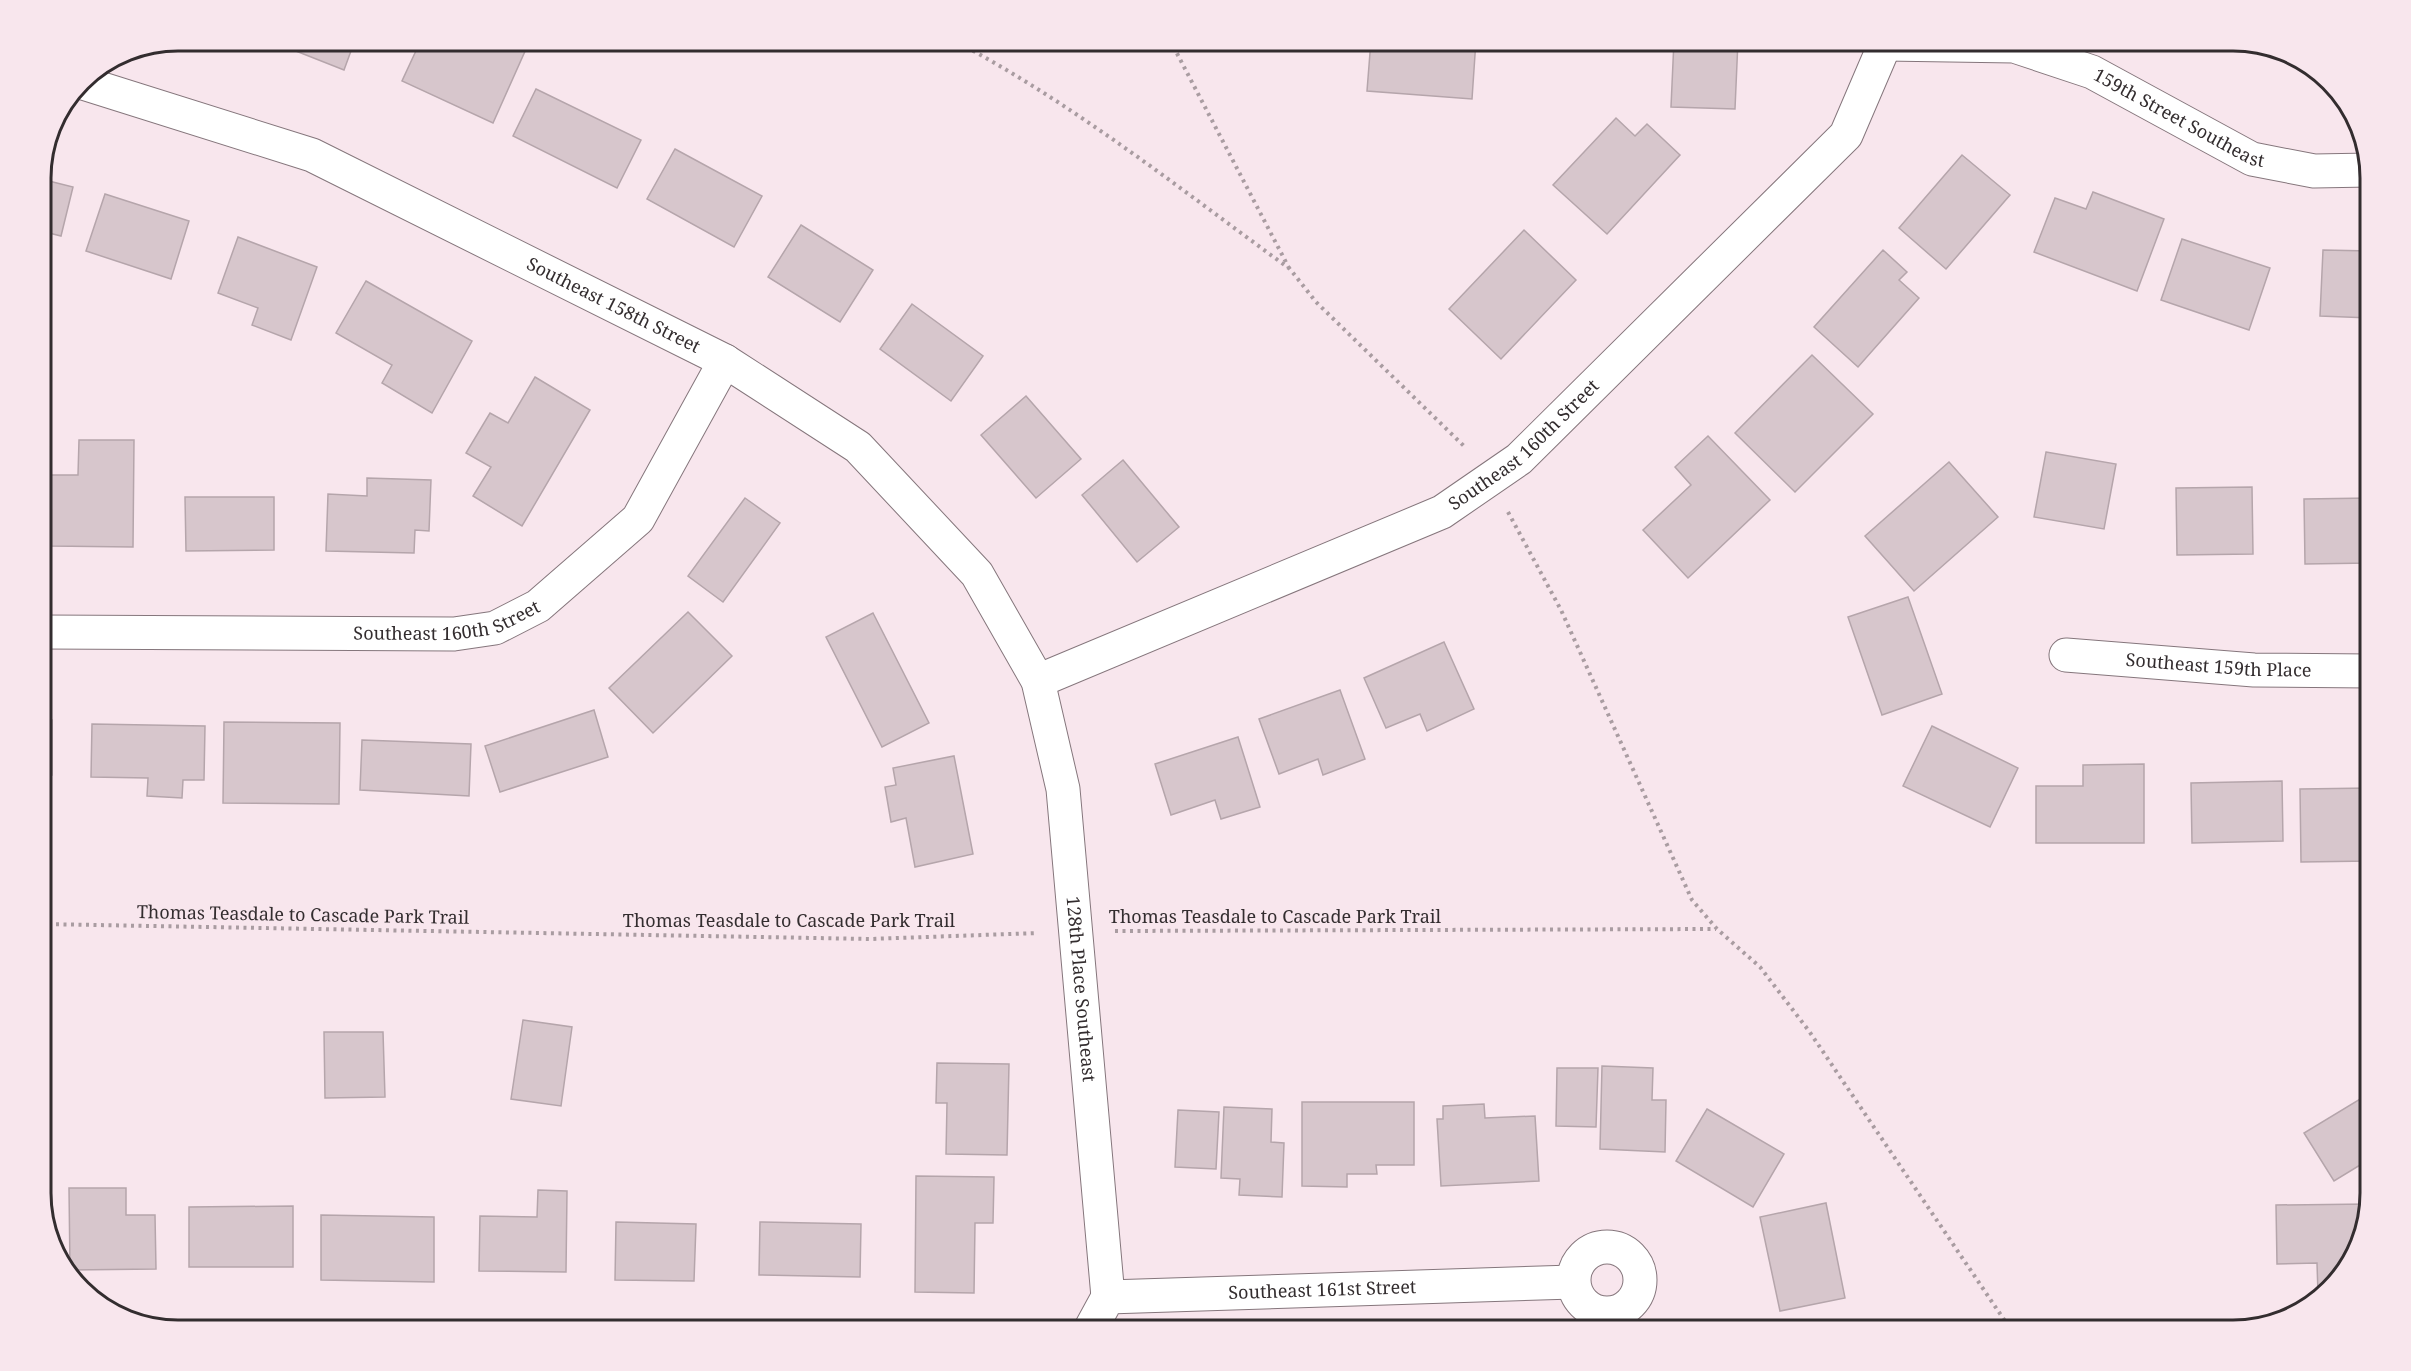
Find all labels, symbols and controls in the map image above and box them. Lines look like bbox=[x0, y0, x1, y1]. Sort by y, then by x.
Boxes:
street label: 159th Street Southeast bbox=[2090, 62, 2267, 172]
street label: Southeast 158th Street bbox=[523, 251, 705, 358]
street label: Southeast 160th Street bbox=[1443, 374, 1604, 515]
street label: Southeast 160th Street bbox=[353, 594, 544, 645]
street label: Southeast 159th Place bbox=[2125, 647, 2312, 681]
street label: 128th Place Southeast bbox=[1062, 895, 1102, 1083]
street label: Thomas Teasdale to Cascade Park Trail bbox=[137, 899, 470, 929]
street label: Thomas Teasdale to Cascade Park Trail bbox=[1109, 904, 1442, 928]
street label: Thomas Teasdale to Cascade Park Trail bbox=[623, 908, 956, 932]
street label: Southeast 161st Street bbox=[1228, 1274, 1417, 1304]

